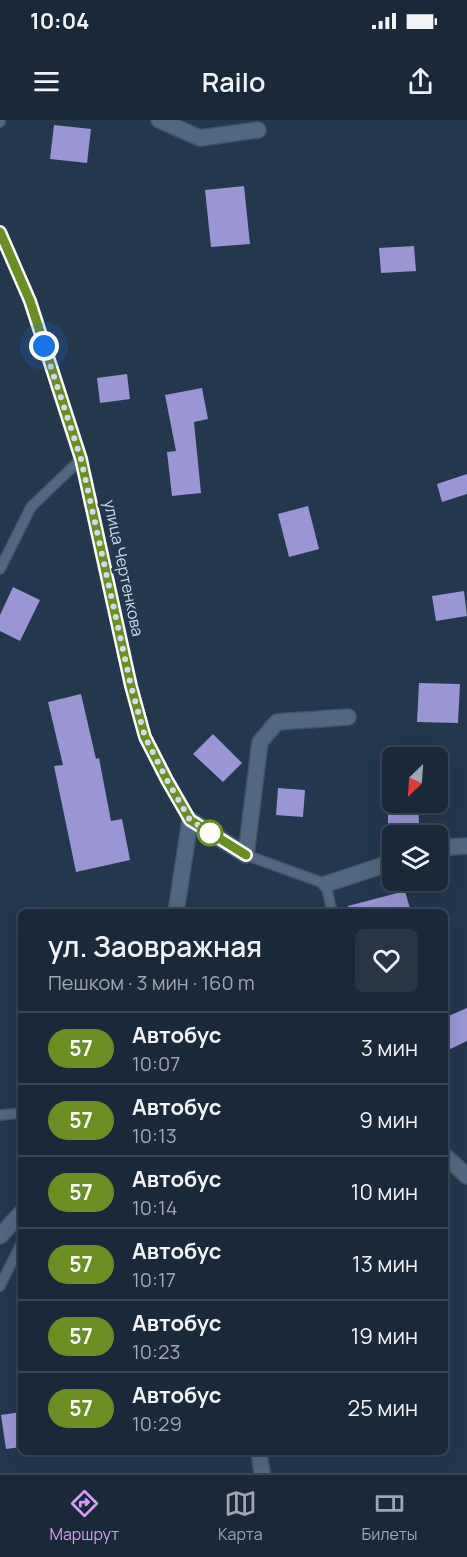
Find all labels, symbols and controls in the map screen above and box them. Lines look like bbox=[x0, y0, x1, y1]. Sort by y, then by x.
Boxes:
text: 10:04 bbox=[30, 6, 90, 36]
text: Railo bbox=[202, 63, 265, 100]
icon: menu bbox=[30, 65, 63, 98]
icon: share bbox=[404, 65, 437, 98]
your location bbox=[29, 331, 59, 361]
street label: улица Чертенкова bbox=[99, 498, 149, 638]
north arrow bbox=[382, 747, 448, 813]
map controls bbox=[382, 747, 448, 891]
unlabelled marker bbox=[197, 820, 223, 846]
button: layers bbox=[382, 825, 448, 891]
text: ул. Заовражная bbox=[48, 927, 262, 965]
button: heart bbox=[355, 929, 418, 992]
text: Пешком · 3 мин · 160 m bbox=[48, 969, 255, 996]
text: Автобус bbox=[132, 1020, 221, 1050]
text: 3 мин bbox=[361, 1033, 418, 1063]
text: 57 bbox=[69, 1034, 93, 1062]
text: 10:07 bbox=[132, 1050, 180, 1077]
text: Автобус bbox=[132, 1092, 221, 1122]
text: 9 мин bbox=[359, 1105, 418, 1135]
text: 57 bbox=[69, 1106, 93, 1134]
text: 10:13 bbox=[132, 1122, 177, 1149]
text: Автобус bbox=[132, 1164, 221, 1194]
text: 10 мин bbox=[351, 1177, 418, 1207]
text: 57 bbox=[69, 1178, 93, 1206]
text: 10:14 bbox=[132, 1194, 178, 1221]
text: Автобус bbox=[132, 1236, 221, 1266]
text: 13 мин bbox=[352, 1249, 418, 1279]
text: 57 bbox=[69, 1250, 93, 1278]
text: 10:17 bbox=[132, 1266, 176, 1293]
text: Автобус bbox=[132, 1308, 221, 1338]
text: 19 мин bbox=[351, 1321, 418, 1351]
text: 57 bbox=[69, 1322, 93, 1350]
text: 10:23 bbox=[132, 1338, 180, 1365]
text: Автобус bbox=[132, 1380, 221, 1410]
text: 25 мин bbox=[348, 1393, 418, 1423]
text: 57 bbox=[69, 1394, 93, 1422]
text: 10:29 bbox=[132, 1410, 182, 1437]
tab: Маршрут bbox=[49, 1487, 119, 1545]
tab: Карта bbox=[218, 1487, 263, 1545]
tab: Билеты bbox=[361, 1487, 418, 1545]

